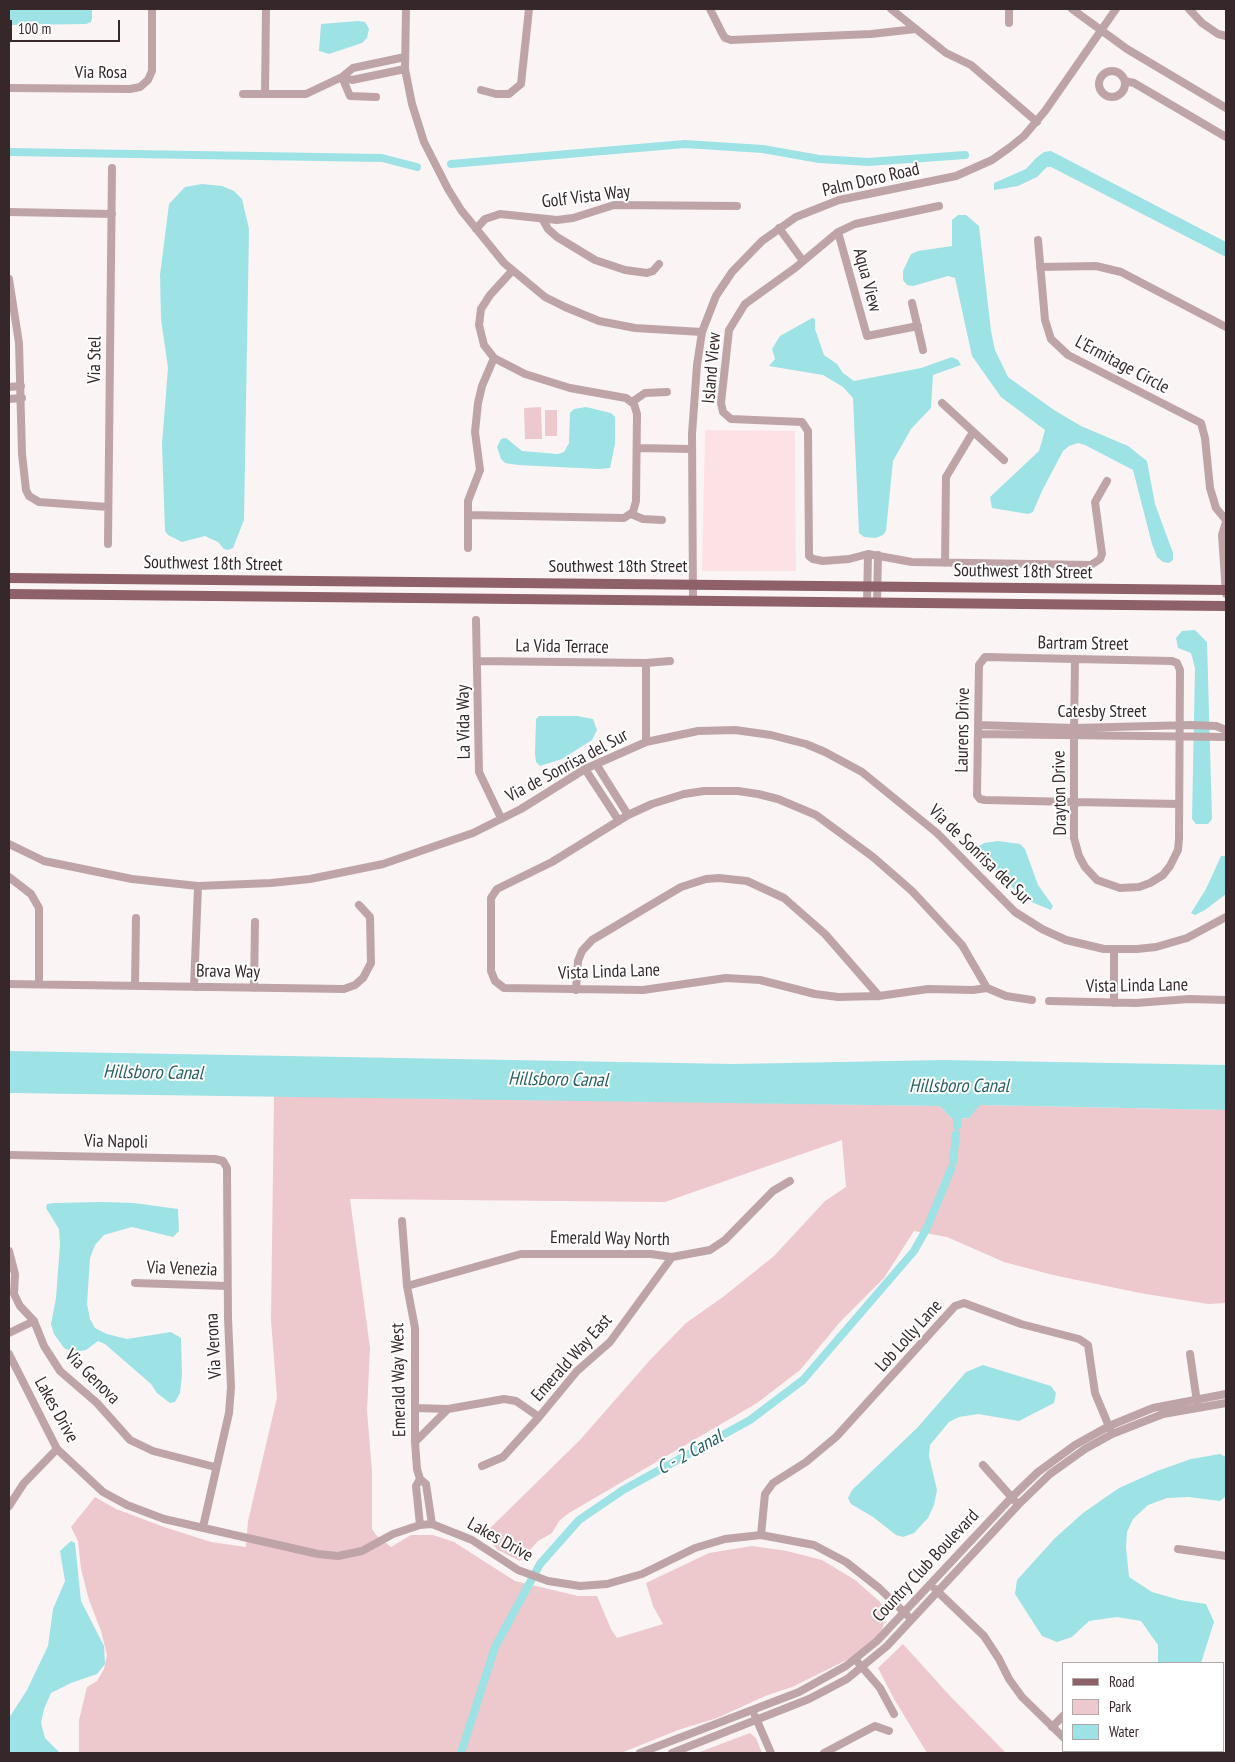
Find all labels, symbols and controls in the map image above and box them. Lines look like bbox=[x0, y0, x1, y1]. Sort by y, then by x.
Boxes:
scale bar bbox=[12, 10, 122, 42]
text: 100 m bbox=[18, 19, 51, 38]
street label: Via Rosa bbox=[75, 62, 127, 84]
street label: Palm Doro Road bbox=[820, 158, 922, 202]
street label: Golf Vista Way bbox=[541, 181, 631, 213]
street label: Aqua View bbox=[848, 246, 886, 314]
street label: L'Ermitage Circle bbox=[1071, 331, 1173, 399]
street label: Island View bbox=[698, 332, 726, 404]
street label: Via Stel bbox=[84, 336, 106, 384]
street label: Southwest 18th Street bbox=[143, 552, 283, 576]
street label: Southwest 18th Street bbox=[548, 556, 688, 578]
street label: Southwest 18th Street bbox=[953, 560, 1093, 584]
street label: Bartram Street bbox=[1037, 632, 1129, 656]
street label: La Vida Terrace bbox=[515, 635, 609, 659]
street label: La Vida Way bbox=[453, 684, 475, 760]
street label: Laurens Drive bbox=[951, 687, 975, 773]
street label: Catesby Street bbox=[1057, 701, 1147, 723]
street label: Via de Sonrisa del Sur bbox=[502, 725, 632, 807]
street label: Drayton Drive bbox=[1048, 750, 1072, 836]
street label: Via de Sonrisa del Sur bbox=[924, 800, 1036, 910]
street label: Vista Linda Lane bbox=[558, 959, 660, 985]
street label: Brava Way bbox=[196, 961, 260, 983]
street label: Vista Linda Lane bbox=[1086, 974, 1188, 998]
water label: Hillsboro Canal bbox=[103, 1061, 203, 1085]
water label: Hillsboro Canal bbox=[508, 1068, 608, 1092]
water label: Hillsboro Canal bbox=[909, 1076, 1009, 1098]
street label: Via Napoli bbox=[84, 1131, 148, 1153]
street label: Emerald Way North bbox=[550, 1227, 670, 1251]
street label: Via Venezia bbox=[146, 1257, 218, 1281]
street label: Lob Lolly Lane bbox=[871, 1296, 947, 1376]
street label: Emerald Way East bbox=[527, 1310, 617, 1406]
street label: Via Verona bbox=[201, 1313, 227, 1379]
street label: Emerald Way West bbox=[387, 1323, 411, 1437]
street label: Via Genova bbox=[60, 1345, 124, 1409]
street label: Lakes Drive bbox=[29, 1374, 83, 1446]
water label: C - 2 Canal bbox=[653, 1426, 727, 1480]
street label: Country Club Boulevard bbox=[868, 1505, 984, 1627]
street label: Lakes Drive bbox=[464, 1513, 536, 1567]
legend bbox=[1062, 1662, 1225, 1752]
text: Road bbox=[1109, 1672, 1135, 1691]
text: Park bbox=[1109, 1697, 1131, 1716]
text: Water bbox=[1109, 1722, 1139, 1741]

